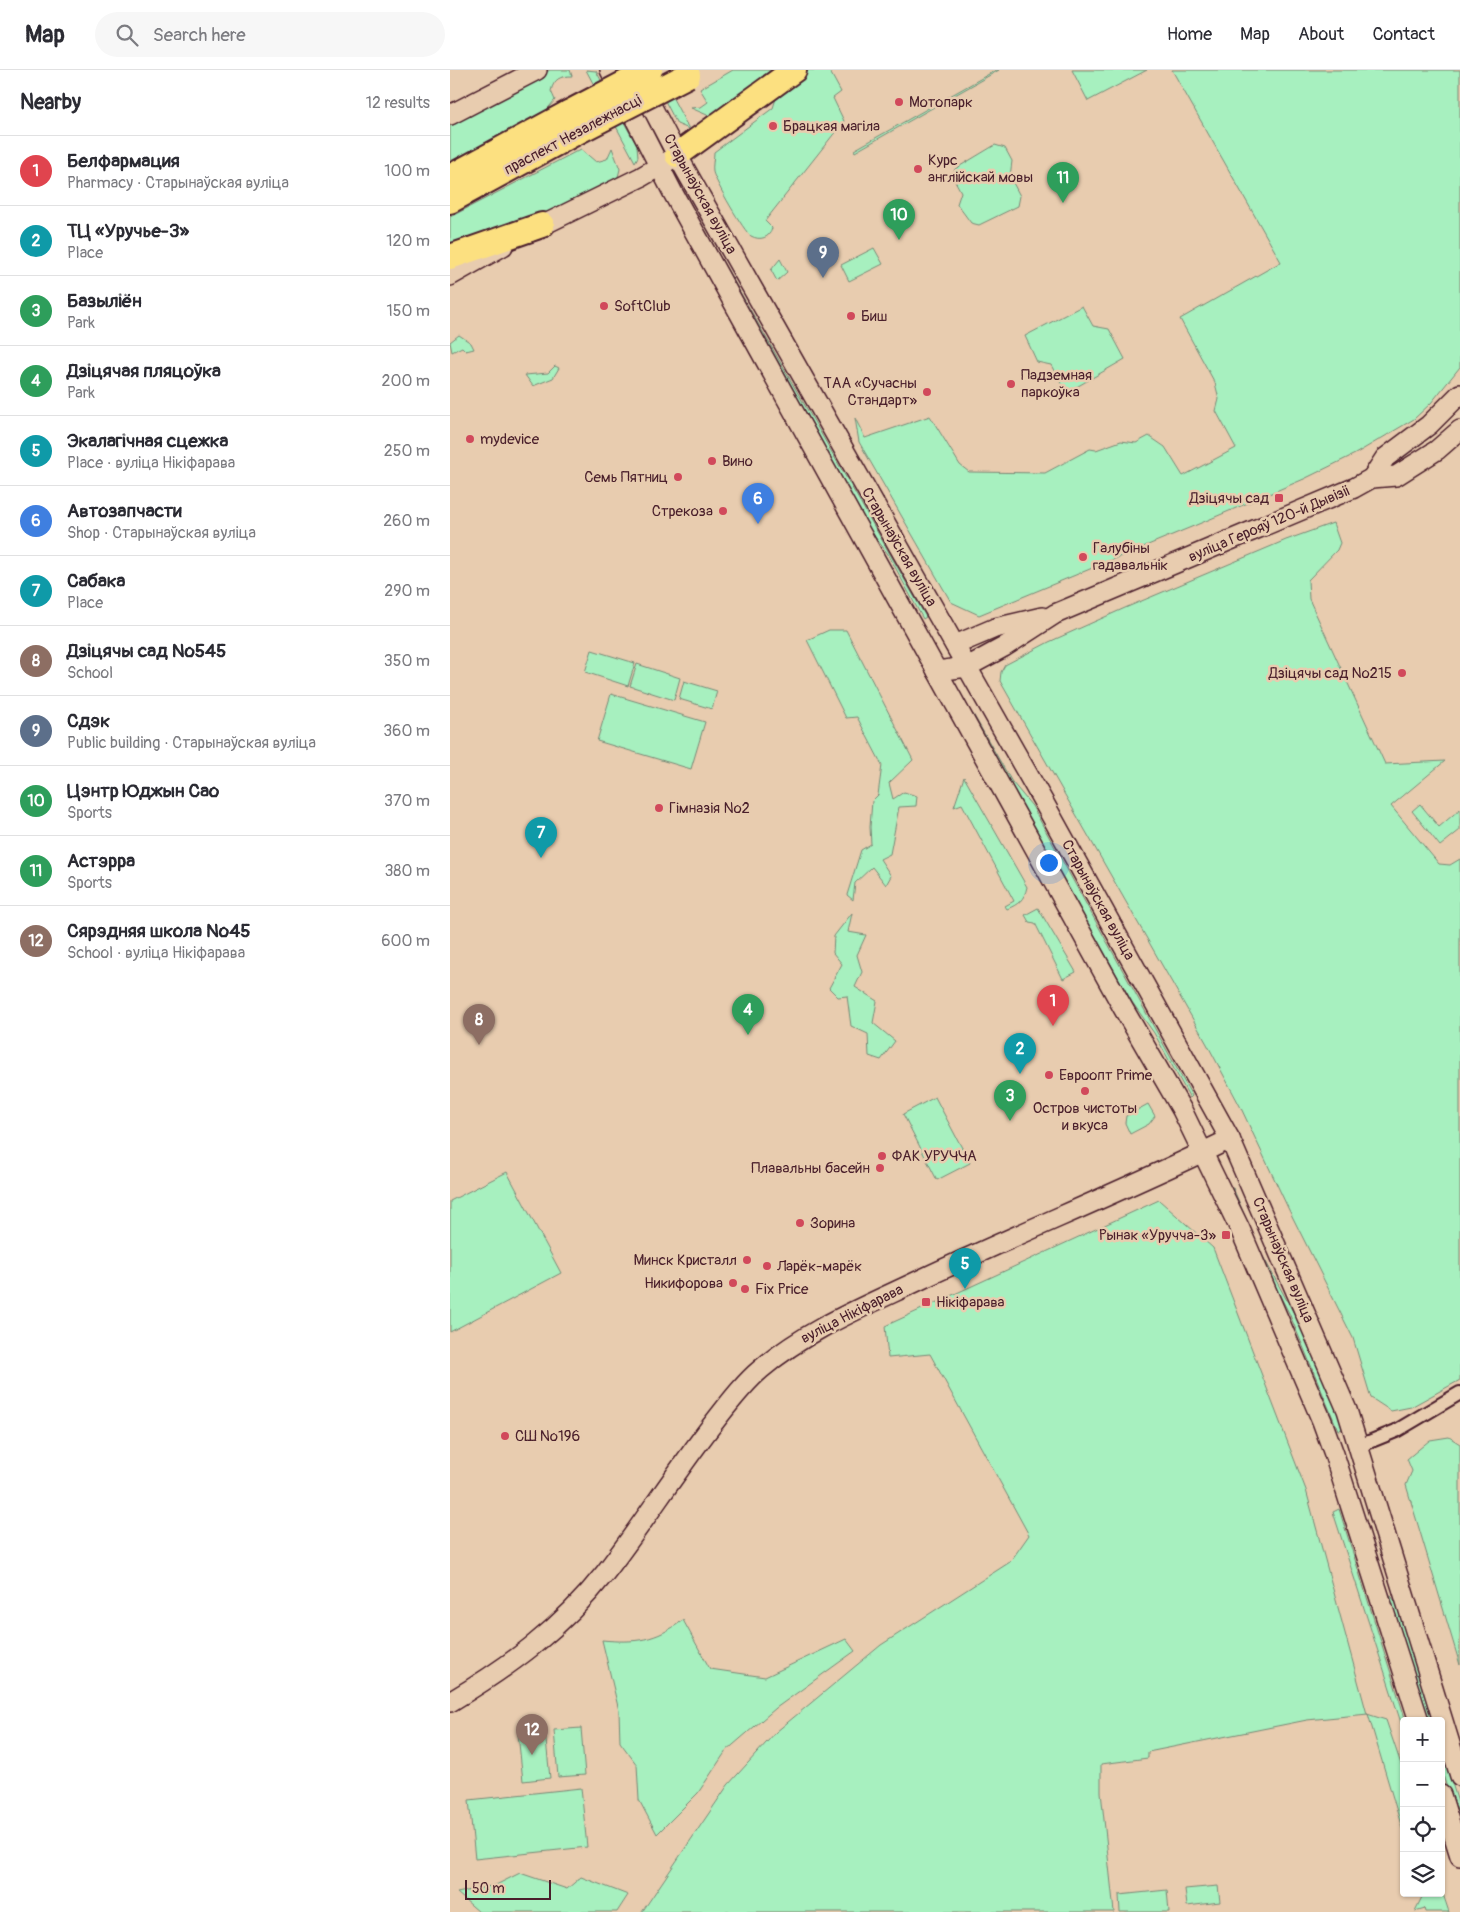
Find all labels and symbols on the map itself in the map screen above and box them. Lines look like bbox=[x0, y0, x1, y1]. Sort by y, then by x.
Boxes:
street label: праспект Незалежнасці bbox=[501, 91, 645, 179]
place label: Мотопарк bbox=[909, 93, 973, 112]
marker: Мотопарк bbox=[893, 96, 905, 108]
place label: Брацкая магіла bbox=[783, 117, 880, 136]
marker: Брацкая магіла bbox=[767, 120, 779, 132]
street label: Старынаўская вуліца bbox=[659, 130, 741, 258]
place label: Курс англійскай мовы bbox=[928, 151, 1033, 187]
pin: 11 bbox=[1047, 162, 1079, 203]
marker: Курс англійскай мовы bbox=[912, 163, 924, 175]
pin: 10 bbox=[883, 199, 915, 240]
pin: 9 bbox=[807, 237, 839, 278]
place label: SoftClub bbox=[614, 297, 671, 316]
marker: SoftClub bbox=[598, 300, 610, 312]
place label: Биш bbox=[861, 307, 887, 326]
marker: Биш bbox=[845, 310, 857, 322]
place label: Падземная паркоўка bbox=[1021, 366, 1092, 402]
place label: ТАА «Сучасны Стандарт» bbox=[824, 374, 917, 410]
marker: Падземная паркоўка bbox=[1005, 378, 1017, 390]
marker: ТАА «Сучасны Стандарт» bbox=[921, 386, 933, 398]
place label: mydevice bbox=[480, 430, 540, 449]
marker: mydevice bbox=[464, 433, 476, 445]
place label: Вино bbox=[722, 452, 753, 471]
marker: Вино bbox=[706, 455, 718, 467]
place label: Семь Пятниц bbox=[584, 468, 668, 487]
marker: Семь Пятниц bbox=[672, 471, 684, 483]
street label: вуліца Герояў 120-й Дывізіі bbox=[1186, 481, 1353, 567]
pin: 6 bbox=[742, 483, 774, 524]
street label: Старынаўская вуліца bbox=[857, 484, 941, 610]
place label: Дзіцячы сад bbox=[1189, 489, 1269, 508]
marker: Дзіцячы сад bbox=[1273, 492, 1285, 504]
place label: Стрекоза bbox=[652, 502, 713, 521]
marker: Стрекоза bbox=[717, 505, 729, 517]
place label: Галубіны гадавальнік bbox=[1093, 539, 1168, 575]
marker: Галубіны гадавальнік bbox=[1077, 551, 1089, 563]
place label: Дзіцячы сад №215 bbox=[1268, 664, 1392, 683]
marker: Дзіцячы сад №215 bbox=[1396, 667, 1408, 679]
place label: Гімназія №2 bbox=[669, 799, 750, 818]
marker: Гімназія №2 bbox=[653, 802, 665, 814]
pin: 7 bbox=[525, 817, 557, 858]
street label: Старынаўская вуліца bbox=[1057, 836, 1139, 964]
your location bbox=[1036, 850, 1062, 876]
pin: 1 bbox=[1037, 985, 1069, 1026]
pin: 4 bbox=[732, 994, 764, 1035]
pin: 8 bbox=[463, 1004, 495, 1045]
pin: 2 bbox=[1004, 1033, 1036, 1074]
place label: Евроопт Prime bbox=[1059, 1066, 1153, 1085]
marker: Евроопт Prime bbox=[1043, 1069, 1055, 1081]
pin: 3 bbox=[994, 1080, 1026, 1121]
marker: Остров чистоты и вкуса bbox=[1079, 1085, 1091, 1097]
place label: Остров чистоты и вкуса bbox=[1033, 1099, 1137, 1135]
place label: ФАК УРУЧЧА bbox=[892, 1147, 977, 1166]
marker: ФАК УРУЧЧА bbox=[876, 1150, 888, 1162]
place label: Плавальны басейн bbox=[751, 1159, 870, 1178]
marker: Плавальны басейн bbox=[874, 1162, 886, 1174]
street label: Старынаўская вуліца bbox=[1248, 1194, 1318, 1326]
place label: Зорина bbox=[810, 1214, 855, 1233]
marker: Зорина bbox=[794, 1217, 806, 1229]
place label: Рынак «Уручча-3» bbox=[1099, 1226, 1216, 1245]
marker: Рынак «Уручча-3» bbox=[1220, 1229, 1232, 1241]
pin: 5 bbox=[949, 1248, 981, 1289]
place label: Минск Кристалл bbox=[633, 1251, 737, 1270]
marker: Минск Кристалл bbox=[741, 1254, 753, 1266]
place label: Ларёк-марёк bbox=[776, 1257, 862, 1276]
marker: Ларёк-марёк bbox=[761, 1260, 773, 1272]
place label: Никифорова bbox=[644, 1274, 723, 1293]
marker: Никифорова bbox=[727, 1277, 739, 1289]
place label: Fix Price bbox=[755, 1280, 809, 1299]
street label: вуліца Нікіфарава bbox=[798, 1280, 906, 1348]
marker: Fix Price bbox=[739, 1283, 751, 1295]
place label: Нікіфарава bbox=[936, 1293, 1005, 1312]
marker: Нікіфарава bbox=[920, 1296, 932, 1308]
place label: СШ №196 bbox=[515, 1427, 580, 1446]
marker: СШ №196 bbox=[499, 1430, 511, 1442]
pin: 12 bbox=[516, 1714, 548, 1755]
scale bar bbox=[465, 1877, 551, 1900]

